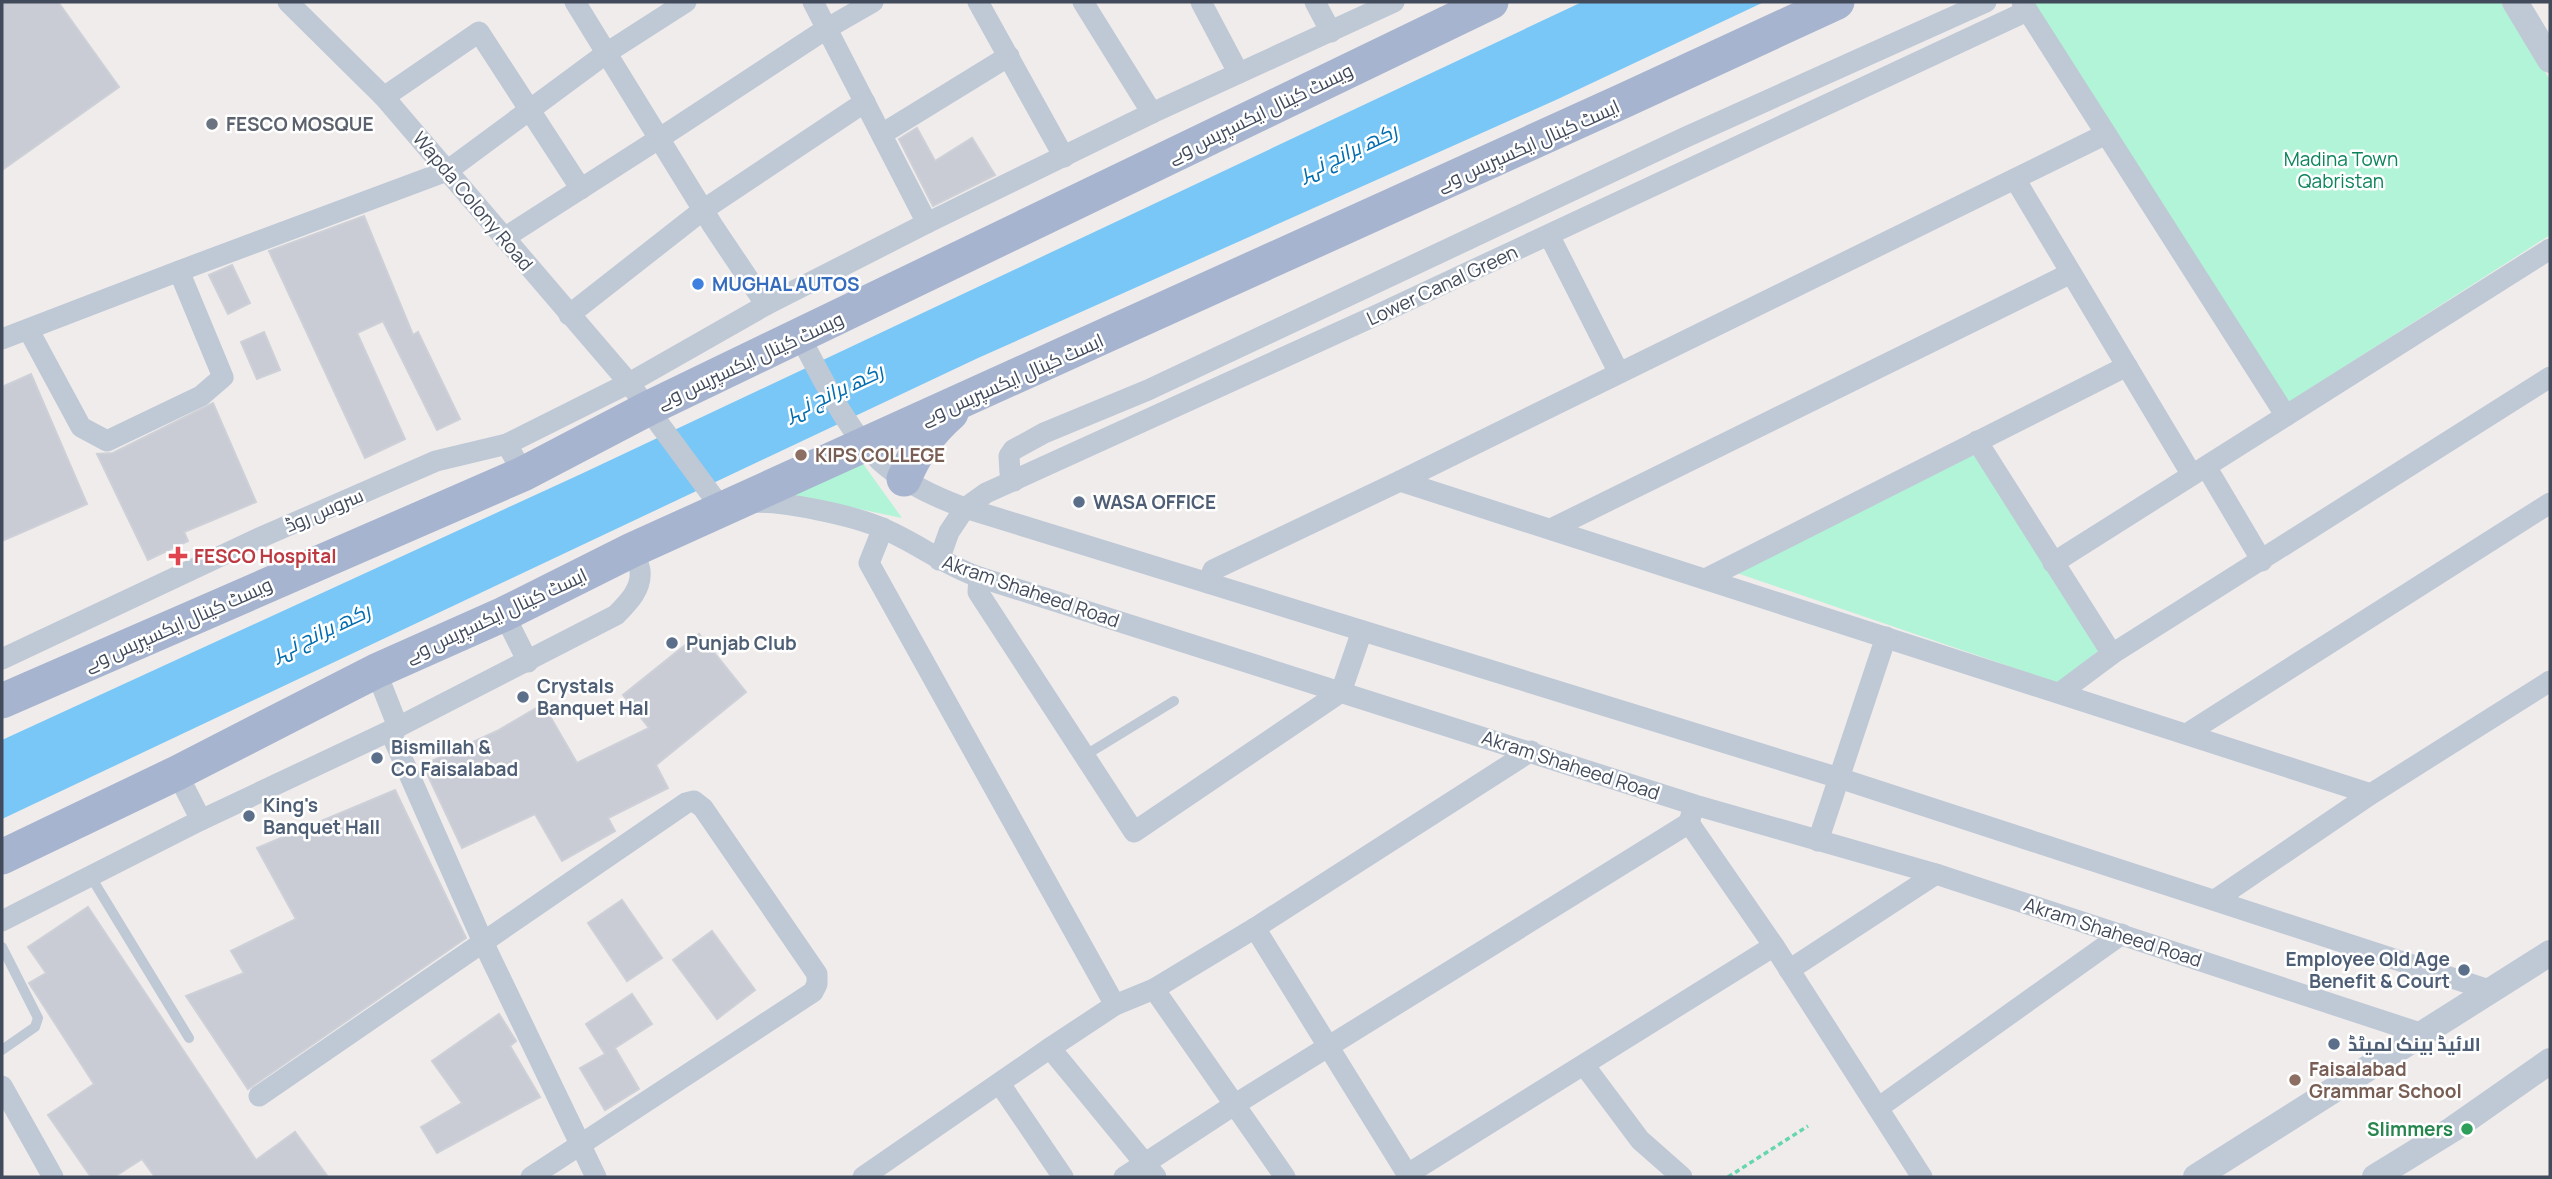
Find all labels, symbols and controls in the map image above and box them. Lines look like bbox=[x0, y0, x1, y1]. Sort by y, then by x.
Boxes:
street label: ویسٹ کینال ایکسپریس وے bbox=[1163, 57, 1357, 169]
street label: ایسٹ کینال ایکسپریس وے bbox=[1432, 93, 1624, 197]
place label: FESCO MOSQUE bbox=[226, 111, 374, 137]
marker: FESCO MOSQUE bbox=[204, 116, 220, 132]
water label: رکھ برانچ نہر bbox=[1292, 116, 1403, 188]
street label: Wapda Colony Road bbox=[407, 126, 539, 276]
park label: Madina Town Qabristan bbox=[2284, 146, 2398, 194]
street label: Lower Canal Green bbox=[1362, 239, 1522, 331]
place label: MUGHAL AUTOS bbox=[712, 271, 860, 297]
marker: MUGHAL AUTOS bbox=[690, 276, 706, 292]
street label: ویسٹ کینال ایکسپریس وے bbox=[652, 305, 848, 415]
street label: ایسٹ کینال ایکسپریس وے bbox=[916, 327, 1108, 431]
water label: رکھ برانچ نہر bbox=[778, 356, 889, 428]
place label: KIPS COLLEGE bbox=[815, 442, 945, 468]
marker: KIPS COLLEGE bbox=[793, 447, 809, 463]
street label: سروس روڈ bbox=[281, 482, 367, 538]
place label: WASA OFFICE bbox=[1093, 489, 1216, 515]
marker: WASA OFFICE bbox=[1071, 494, 1087, 510]
place label: FESCO Hospital bbox=[194, 543, 337, 569]
marker: FESCO Hospital bbox=[168, 546, 188, 566]
street label: Akram Shaheed Road bbox=[939, 549, 1123, 633]
street label: ایسٹ کینال ایکسپریس وے bbox=[401, 561, 591, 669]
street label: ویسٹ کینال ایکسپریس وے bbox=[80, 571, 276, 677]
water label: رکھ برانچ نہر bbox=[265, 596, 376, 668]
place label: Punjab Club bbox=[686, 630, 797, 656]
marker: Punjab Club bbox=[664, 635, 680, 651]
place label: Crystals Banquet Hal bbox=[537, 673, 649, 721]
marker: Crystals Banquet Hal bbox=[515, 689, 531, 705]
street label: Akram Shaheed Road bbox=[1479, 724, 1663, 806]
place label: Bismillah & Co Faisalabad bbox=[391, 734, 518, 782]
marker: Bismillah & Co Faisalabad bbox=[369, 750, 385, 766]
place label: King's Banquet Hall bbox=[263, 792, 380, 840]
marker: King's Banquet Hall bbox=[241, 808, 257, 824]
street label: Akram Shaheed Road bbox=[2021, 891, 2205, 973]
place label: Employee Old Age Benefit & Court bbox=[2286, 946, 2450, 994]
marker: Employee Old Age Benefit & Court bbox=[2456, 962, 2472, 978]
place label: الائیڈ بینک لمیٹڈ bbox=[2348, 1031, 2481, 1057]
marker: الائیڈ بینک لمیٹڈ bbox=[2326, 1036, 2342, 1052]
place label: Faisalabad Grammar School bbox=[2309, 1056, 2462, 1104]
marker: Faisalabad Grammar School bbox=[2287, 1072, 2303, 1088]
place label: Slimmers bbox=[2367, 1116, 2453, 1142]
marker: Slimmers bbox=[2459, 1121, 2475, 1137]

